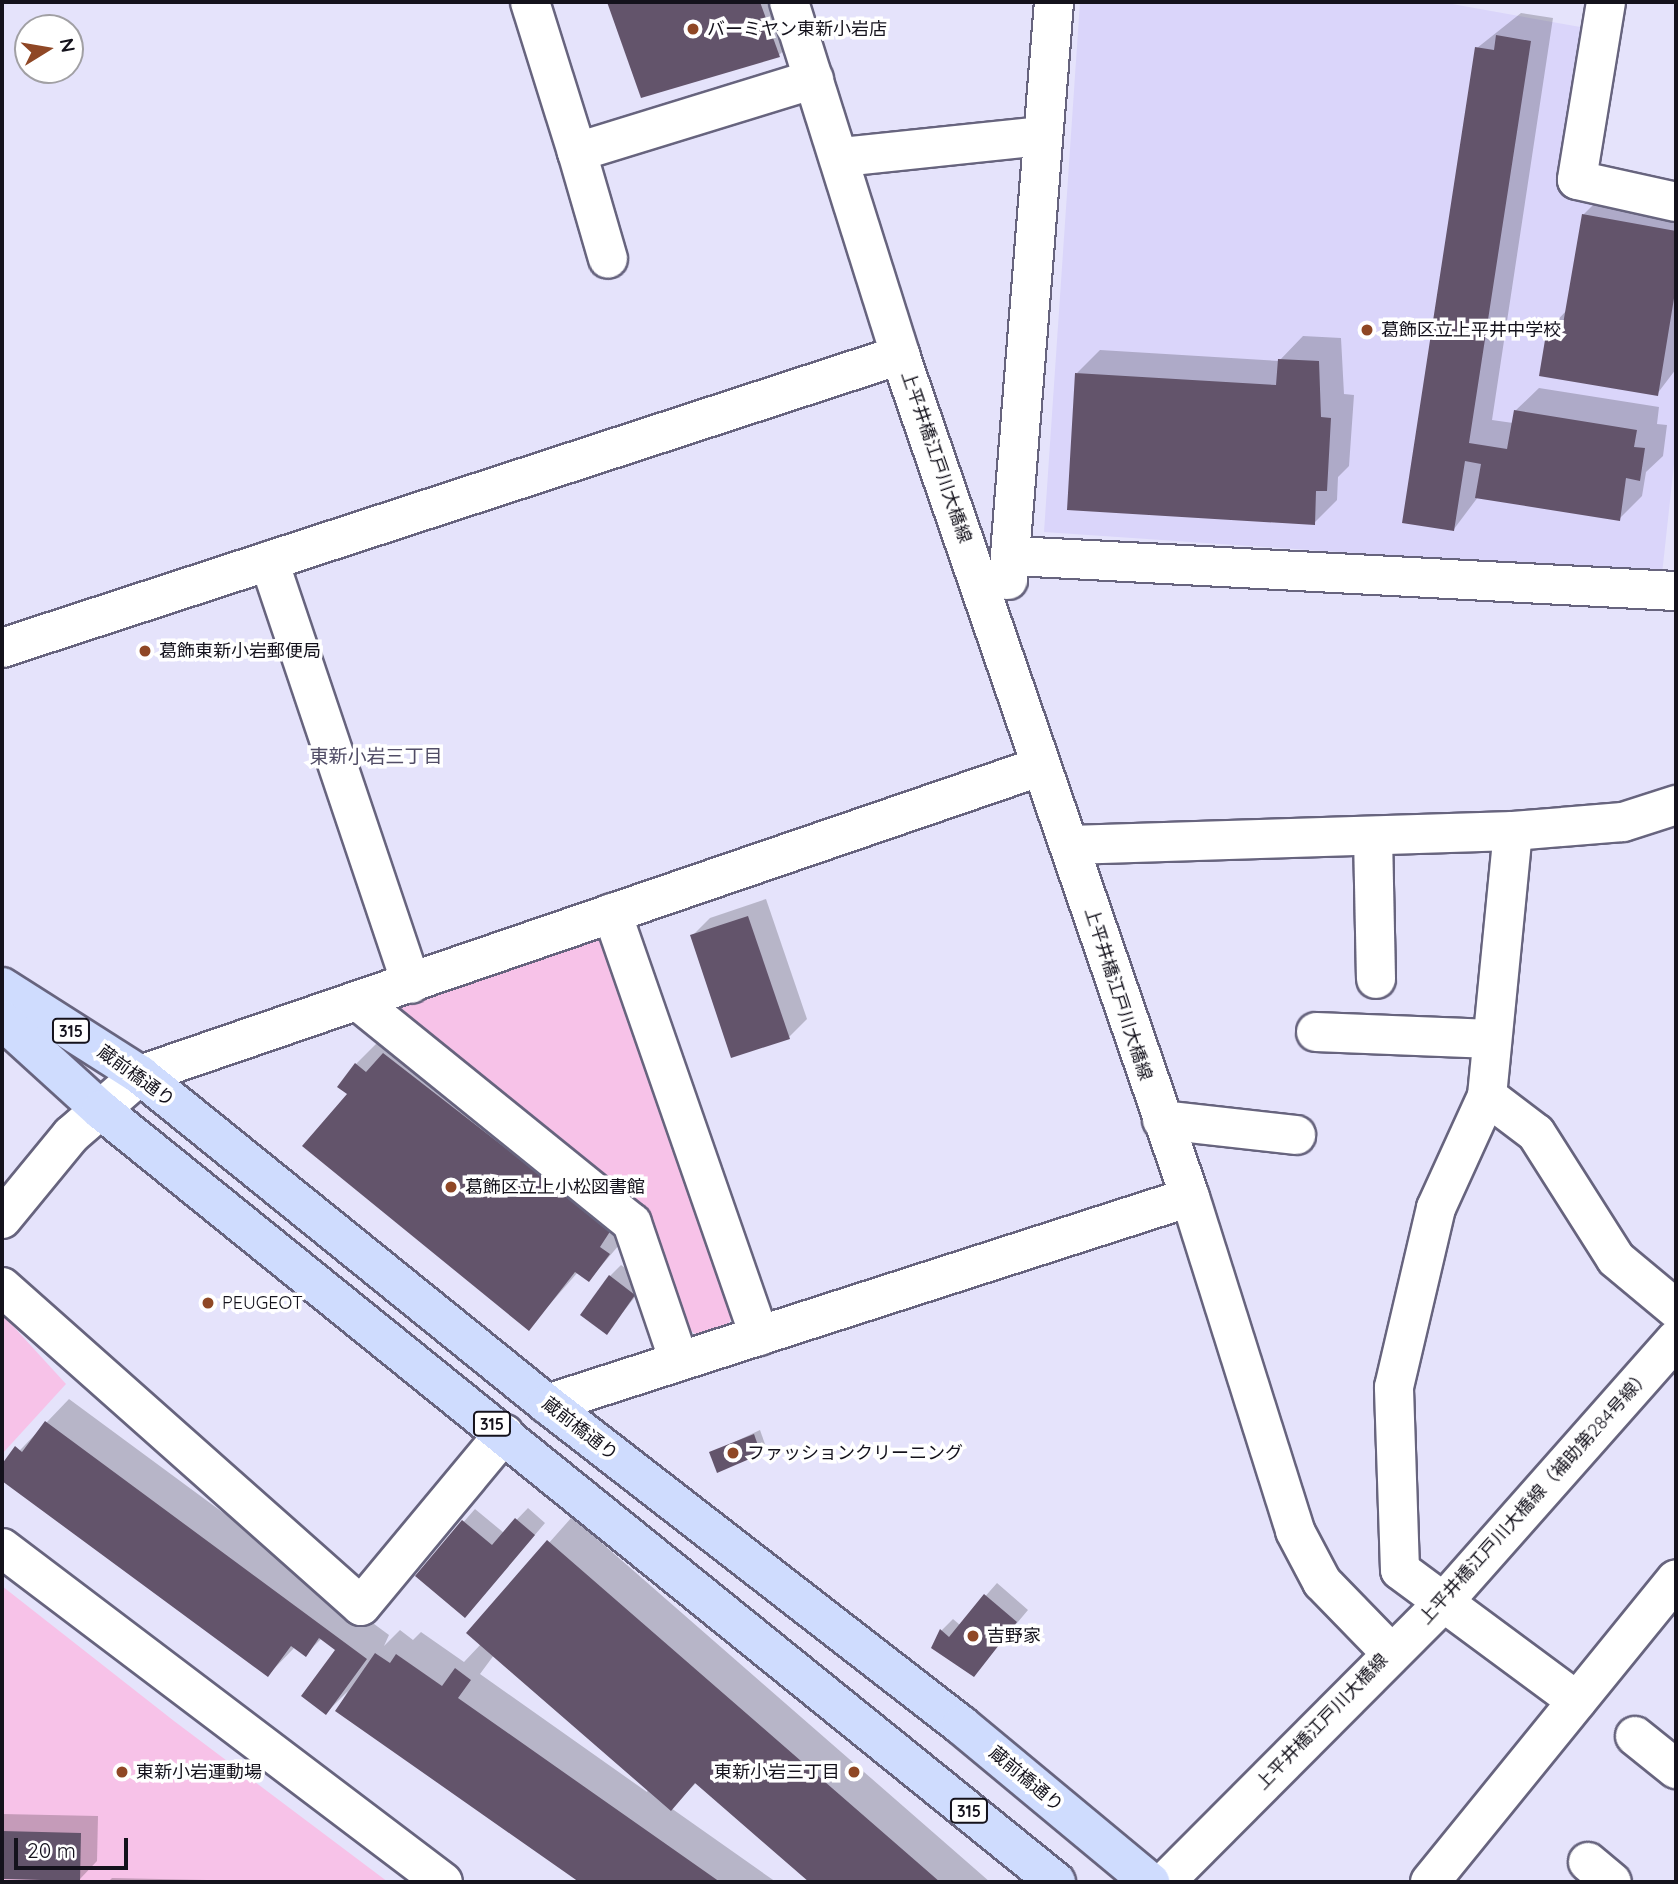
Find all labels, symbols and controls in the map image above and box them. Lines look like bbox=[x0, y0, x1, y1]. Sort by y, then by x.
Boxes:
north arrow bbox=[14, 14, 84, 84]
place label: バーミヤン東新小岩店 bbox=[707, 18, 887, 40]
marker: バーミヤン東新小岩店 bbox=[685, 21, 701, 37]
text: N bbox=[55, 36, 81, 55]
place label: 葛飾区立上平井中学校 bbox=[1381, 319, 1561, 341]
marker: 葛飾区立上平井中学校 bbox=[1359, 322, 1375, 338]
street label: 上平井橋江戸川大橋線 bbox=[896, 368, 976, 546]
place label: 葛飾東新小岩郵便局 bbox=[159, 640, 321, 662]
marker: 葛飾東新小岩郵便局 bbox=[137, 643, 153, 659]
district label: 東新小岩三丁目 bbox=[310, 746, 442, 768]
street label: 上平井橋江戸川大橋線 bbox=[1080, 905, 1156, 1083]
road number: 315 bbox=[52, 1018, 90, 1044]
street label: 蔵前橋通り bbox=[93, 1041, 179, 1111]
place label: 葛飾区立上小松図書館 bbox=[465, 1176, 645, 1198]
marker: 葛飾区立上小松図書館 bbox=[443, 1179, 459, 1195]
place label: PEUGEOT bbox=[222, 1292, 303, 1314]
marker: PEUGEOT bbox=[200, 1295, 216, 1311]
street label: 上平井橋江戸川大橋線（補助第284号線） bbox=[1415, 1365, 1655, 1629]
street label: 蔵前橋通り bbox=[538, 1393, 622, 1465]
road number: 315 bbox=[473, 1412, 511, 1436]
place label: ファッションクリーニング bbox=[747, 1442, 963, 1464]
marker: ファッションクリーニング bbox=[725, 1445, 741, 1461]
place label: 吉野家 bbox=[987, 1625, 1041, 1647]
marker: 吉野家 bbox=[965, 1628, 981, 1644]
street label: 上平井橋江戸川大橋線 bbox=[1252, 1650, 1392, 1794]
street label: 蔵前橋通り bbox=[985, 1742, 1067, 1816]
place label: 東新小岩運動場 bbox=[136, 1761, 262, 1783]
place label: 東新小岩三丁目 bbox=[714, 1761, 840, 1783]
marker: 東新小岩運動場 bbox=[114, 1764, 130, 1780]
marker: 東新小岩三丁目 bbox=[846, 1764, 862, 1780]
road number: 315 bbox=[950, 1798, 988, 1824]
scale bar bbox=[18, 1825, 131, 1869]
text: 20 m bbox=[27, 1837, 76, 1863]

